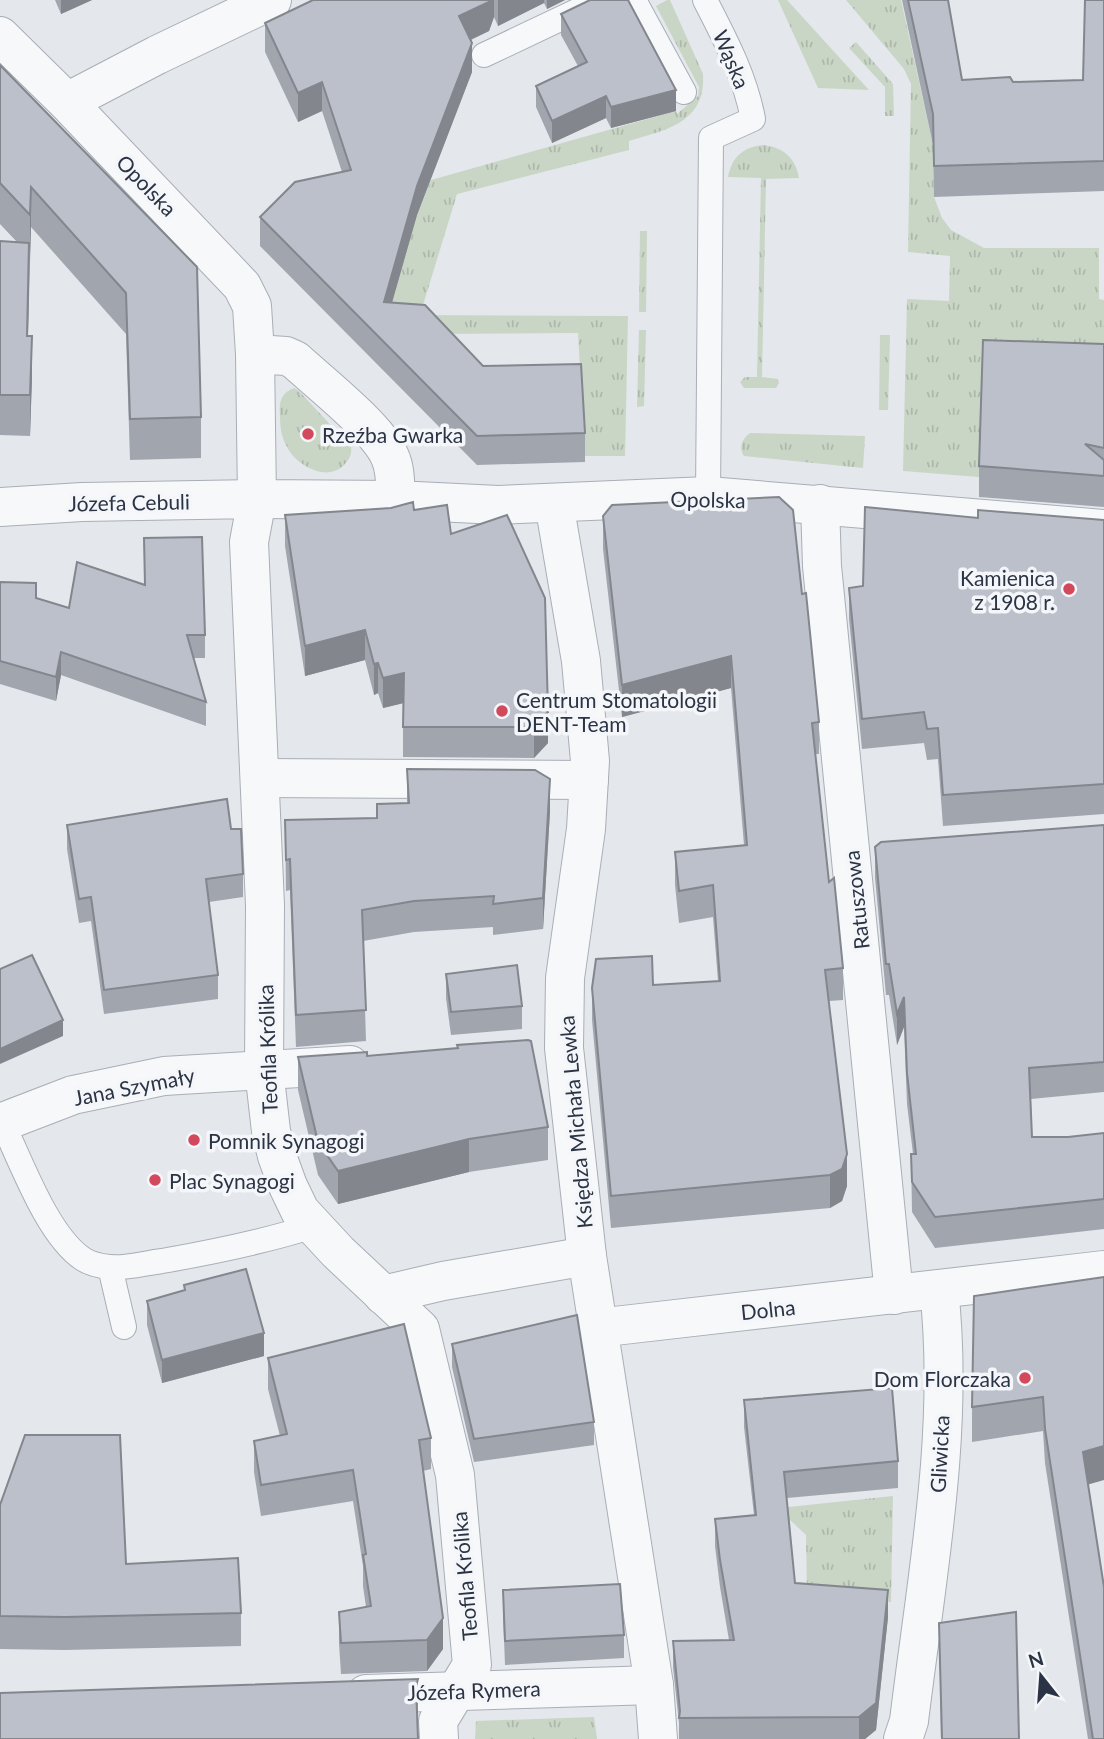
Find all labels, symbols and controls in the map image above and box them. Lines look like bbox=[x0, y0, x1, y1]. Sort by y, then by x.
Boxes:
street label: Wąska bbox=[709, 26, 755, 92]
street label: Opolska bbox=[112, 149, 182, 221]
place label: Rzeźba Gwarka bbox=[322, 422, 463, 447]
marker: Rzeźba Gwarka bbox=[300, 426, 316, 442]
street label: Opolska bbox=[670, 486, 746, 512]
street label: Józefa Cebuli bbox=[68, 488, 190, 516]
place label: Kamienica z 1908 r. bbox=[960, 565, 1055, 614]
marker: Kamienica z 1908 r. bbox=[1061, 581, 1077, 597]
place label: Centrum Stomatologii DENT-Team bbox=[516, 687, 717, 736]
marker: Centrum Stomatologii DENT-Team bbox=[494, 703, 510, 719]
street label: Ratuszowa bbox=[838, 849, 874, 951]
street label: Teofila Królika bbox=[252, 984, 282, 1114]
street label: Księdza Michała Lewka bbox=[553, 1015, 597, 1229]
street label: Jana Szymały bbox=[71, 1062, 197, 1110]
place label: Pomnik Synagogi bbox=[208, 1128, 364, 1153]
marker: Pomnik Synagogi bbox=[186, 1132, 202, 1148]
place label: Plac Synagogi bbox=[169, 1168, 295, 1193]
marker: Plac Synagogi bbox=[147, 1172, 163, 1188]
street label: Dolna bbox=[739, 1294, 797, 1324]
place label: Dom Florczaka bbox=[874, 1366, 1011, 1391]
marker: Dom Florczaka bbox=[1017, 1370, 1033, 1386]
street label: Gliwicka bbox=[924, 1414, 954, 1494]
street label: Teofila Królika bbox=[446, 1510, 482, 1642]
north arrow bbox=[1006, 1641, 1076, 1711]
text: N bbox=[1026, 1646, 1046, 1672]
street label: Józefa Rymera bbox=[407, 1675, 541, 1705]

